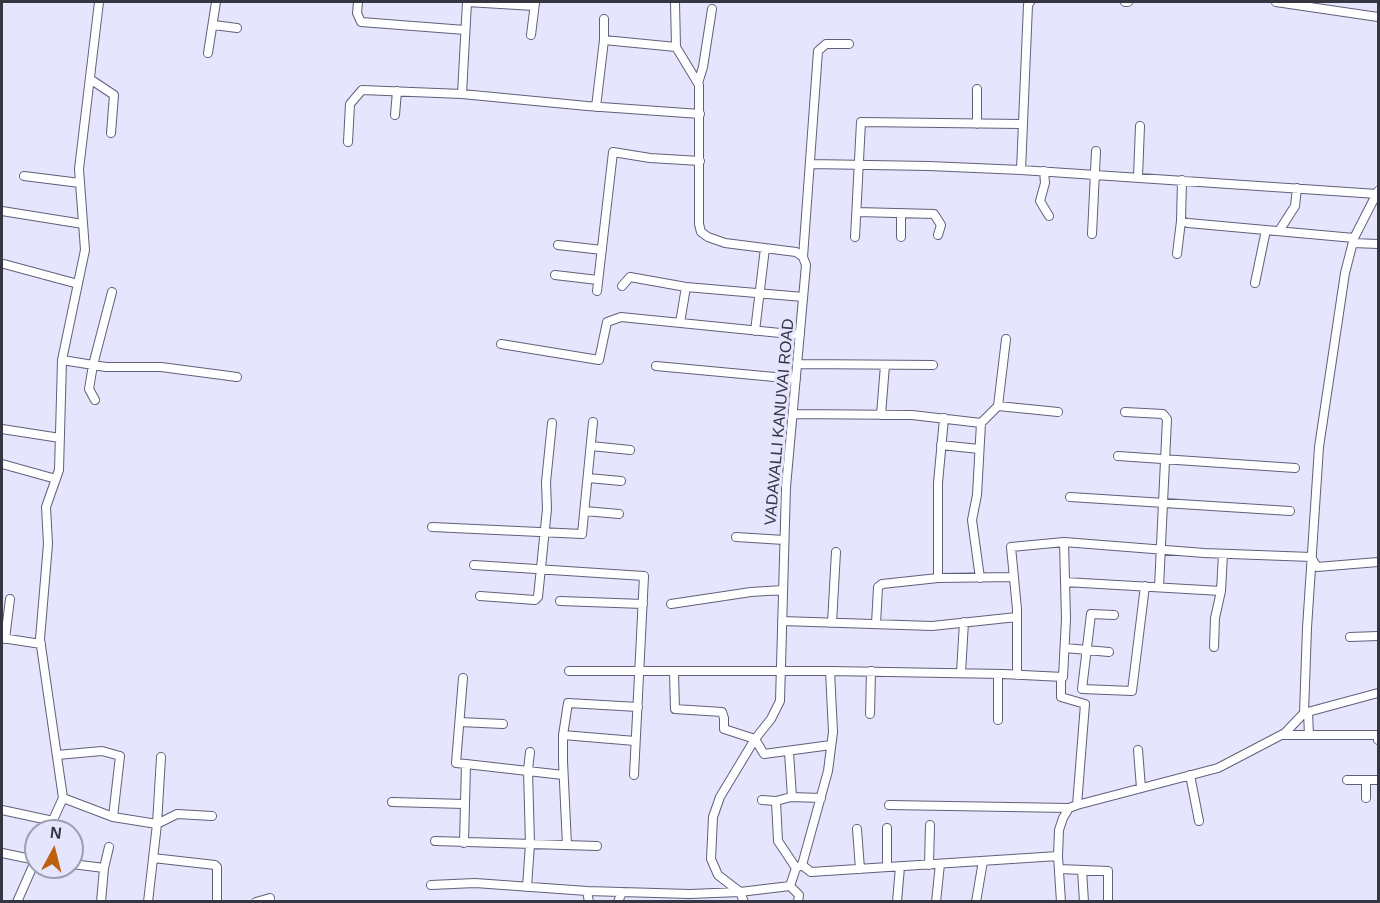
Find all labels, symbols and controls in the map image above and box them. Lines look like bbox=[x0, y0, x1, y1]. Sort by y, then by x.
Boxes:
street label: VADAVALLI KANUVAI ROAD bbox=[761, 318, 799, 526]
north arrow bbox=[24, 819, 84, 879]
text: N bbox=[49, 823, 63, 842]

